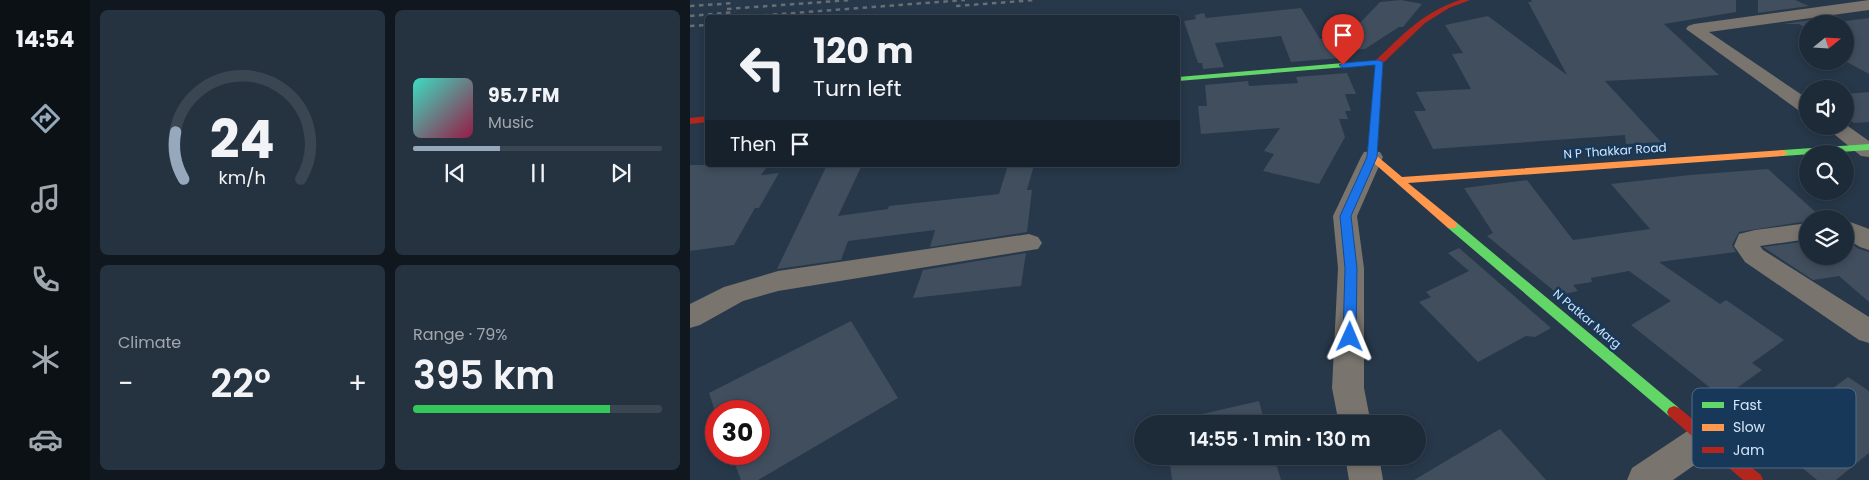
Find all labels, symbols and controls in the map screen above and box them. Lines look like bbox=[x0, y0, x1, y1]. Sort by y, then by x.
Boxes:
pin bbox=[1322, 14, 1364, 65]
north arrow bbox=[1799, 15, 1854, 70]
map controls bbox=[1799, 15, 1854, 265]
icon: arrive bbox=[1329, 21, 1357, 49]
text: 14:54 bbox=[16, 24, 74, 55]
text: 120 m bbox=[813, 26, 913, 75]
icon: left bbox=[730, 35, 795, 100]
text: Turn left bbox=[813, 73, 901, 104]
button: sound bbox=[1799, 80, 1854, 135]
text: 95.7 FM bbox=[488, 82, 559, 109]
icon: directions bbox=[28, 101, 63, 136]
text: 24 bbox=[210, 103, 275, 176]
text: Music bbox=[488, 111, 534, 134]
icon: arrive bbox=[786, 130, 814, 158]
text: Then bbox=[730, 131, 776, 158]
street label: N P Thakkar Road bbox=[1563, 138, 1667, 163]
button: search bbox=[1799, 145, 1854, 200]
icon: previous bbox=[441, 159, 469, 187]
icon: pause bbox=[524, 159, 552, 187]
icon: next bbox=[607, 159, 635, 187]
text: km/h bbox=[219, 165, 266, 190]
icon: music bbox=[28, 181, 63, 216]
button: layers bbox=[1799, 210, 1854, 265]
icon: phone bbox=[28, 262, 63, 297]
street label: N Patkar Marg bbox=[1550, 285, 1625, 352]
position arrow bbox=[1323, 310, 1375, 362]
text: Range · 79% bbox=[413, 323, 507, 346]
text: Climate bbox=[118, 331, 181, 354]
icon: climate bbox=[28, 342, 63, 377]
text: 395 km bbox=[413, 349, 555, 402]
text: 22° bbox=[210, 357, 271, 410]
text: − bbox=[118, 364, 133, 403]
text: + bbox=[348, 364, 367, 403]
legend bbox=[1692, 388, 1856, 468]
text: Fast bbox=[1733, 395, 1762, 415]
speed limit sign: 30 bbox=[705, 400, 770, 465]
text: Slow bbox=[1733, 417, 1766, 437]
icon: car bbox=[28, 422, 63, 457]
text: 14:55 · 1 min · 130 m bbox=[1189, 426, 1371, 453]
text: Jam bbox=[1733, 440, 1764, 460]

